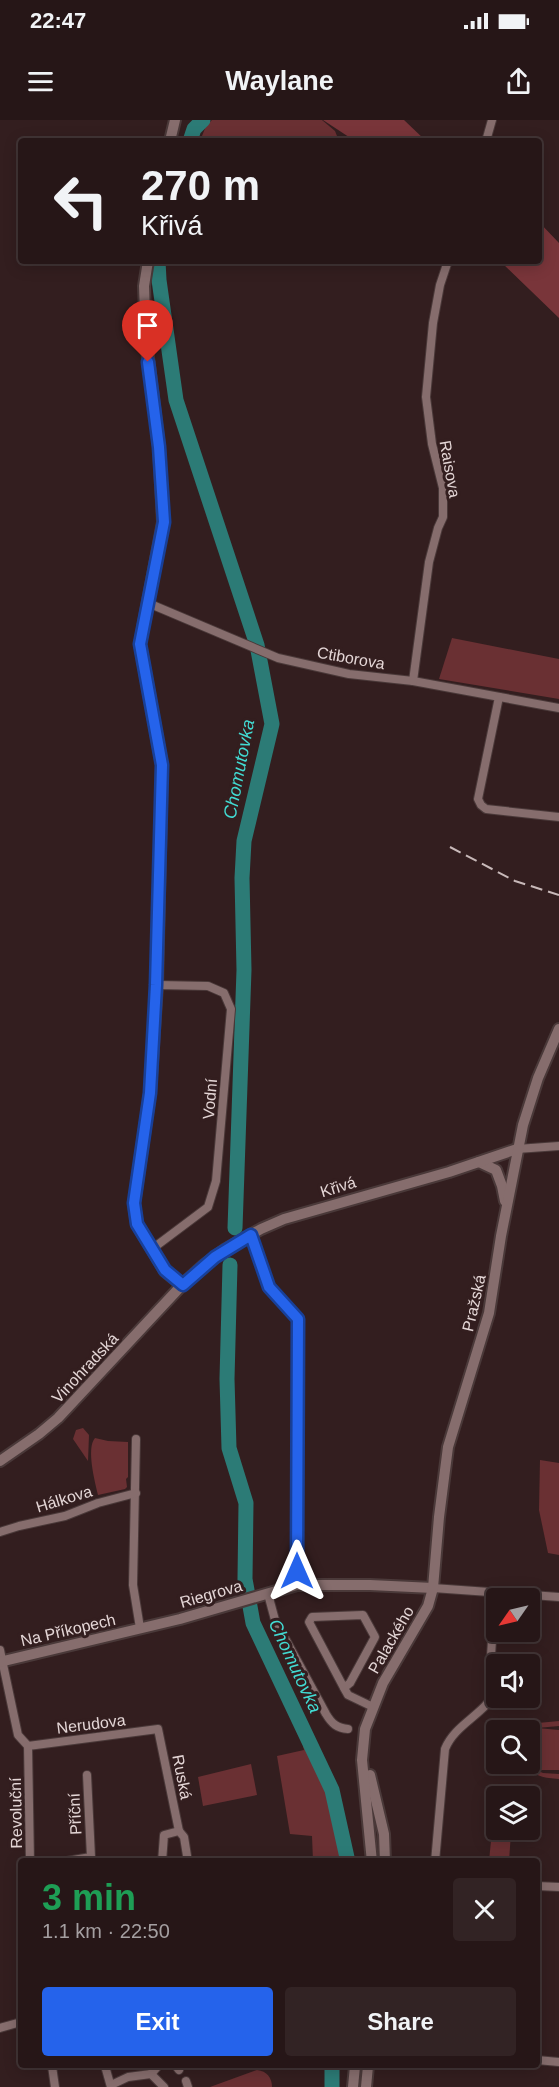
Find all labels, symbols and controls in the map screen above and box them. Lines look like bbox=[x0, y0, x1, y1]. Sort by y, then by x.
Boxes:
text: 22:47 bbox=[30, 8, 86, 33]
icon: menu bbox=[24, 65, 57, 98]
icon: share bbox=[502, 65, 535, 98]
text: Waylane bbox=[225, 66, 334, 96]
icon: left bbox=[42, 162, 120, 240]
text: 270 m bbox=[141, 162, 260, 209]
text: Křivá bbox=[141, 211, 203, 241]
pin bbox=[122, 300, 173, 362]
icon: arrive bbox=[131, 309, 164, 342]
street label: Raisova bbox=[437, 439, 463, 499]
street label: Ctiborova bbox=[316, 644, 386, 672]
water label: Chomutovka bbox=[220, 717, 258, 821]
street label: Vodní bbox=[200, 1077, 220, 1120]
street label: Křivá bbox=[318, 1174, 358, 1200]
street label: Pražská bbox=[459, 1273, 489, 1333]
street label: Vinohradská bbox=[49, 1330, 122, 1406]
street label: Hálkova bbox=[34, 1482, 94, 1516]
position arrow bbox=[265, 1539, 329, 1603]
street label: Riegrova bbox=[178, 1577, 244, 1611]
north arrow bbox=[486, 1588, 540, 1642]
map controls bbox=[486, 1588, 540, 1840]
street label: Palackého bbox=[365, 1603, 417, 1677]
street label: Na Příkopech bbox=[19, 1611, 117, 1649]
water label: Chomutovka bbox=[265, 1616, 325, 1716]
button: sound bbox=[486, 1654, 540, 1708]
street label: Nerudova bbox=[56, 1711, 127, 1737]
button: search bbox=[486, 1720, 540, 1774]
street label: Ruská bbox=[169, 1753, 195, 1801]
street label: Revoluční bbox=[7, 1777, 25, 1849]
button: layers bbox=[486, 1786, 540, 1840]
street label: Příční bbox=[65, 1792, 85, 1835]
text: 3 min bbox=[42, 1877, 136, 1918]
button: close bbox=[453, 1878, 516, 1941]
text: 1.1 km · 22:50 bbox=[42, 1920, 170, 1942]
button: Exit bbox=[42, 1987, 273, 2056]
button: Share bbox=[285, 1987, 516, 2056]

